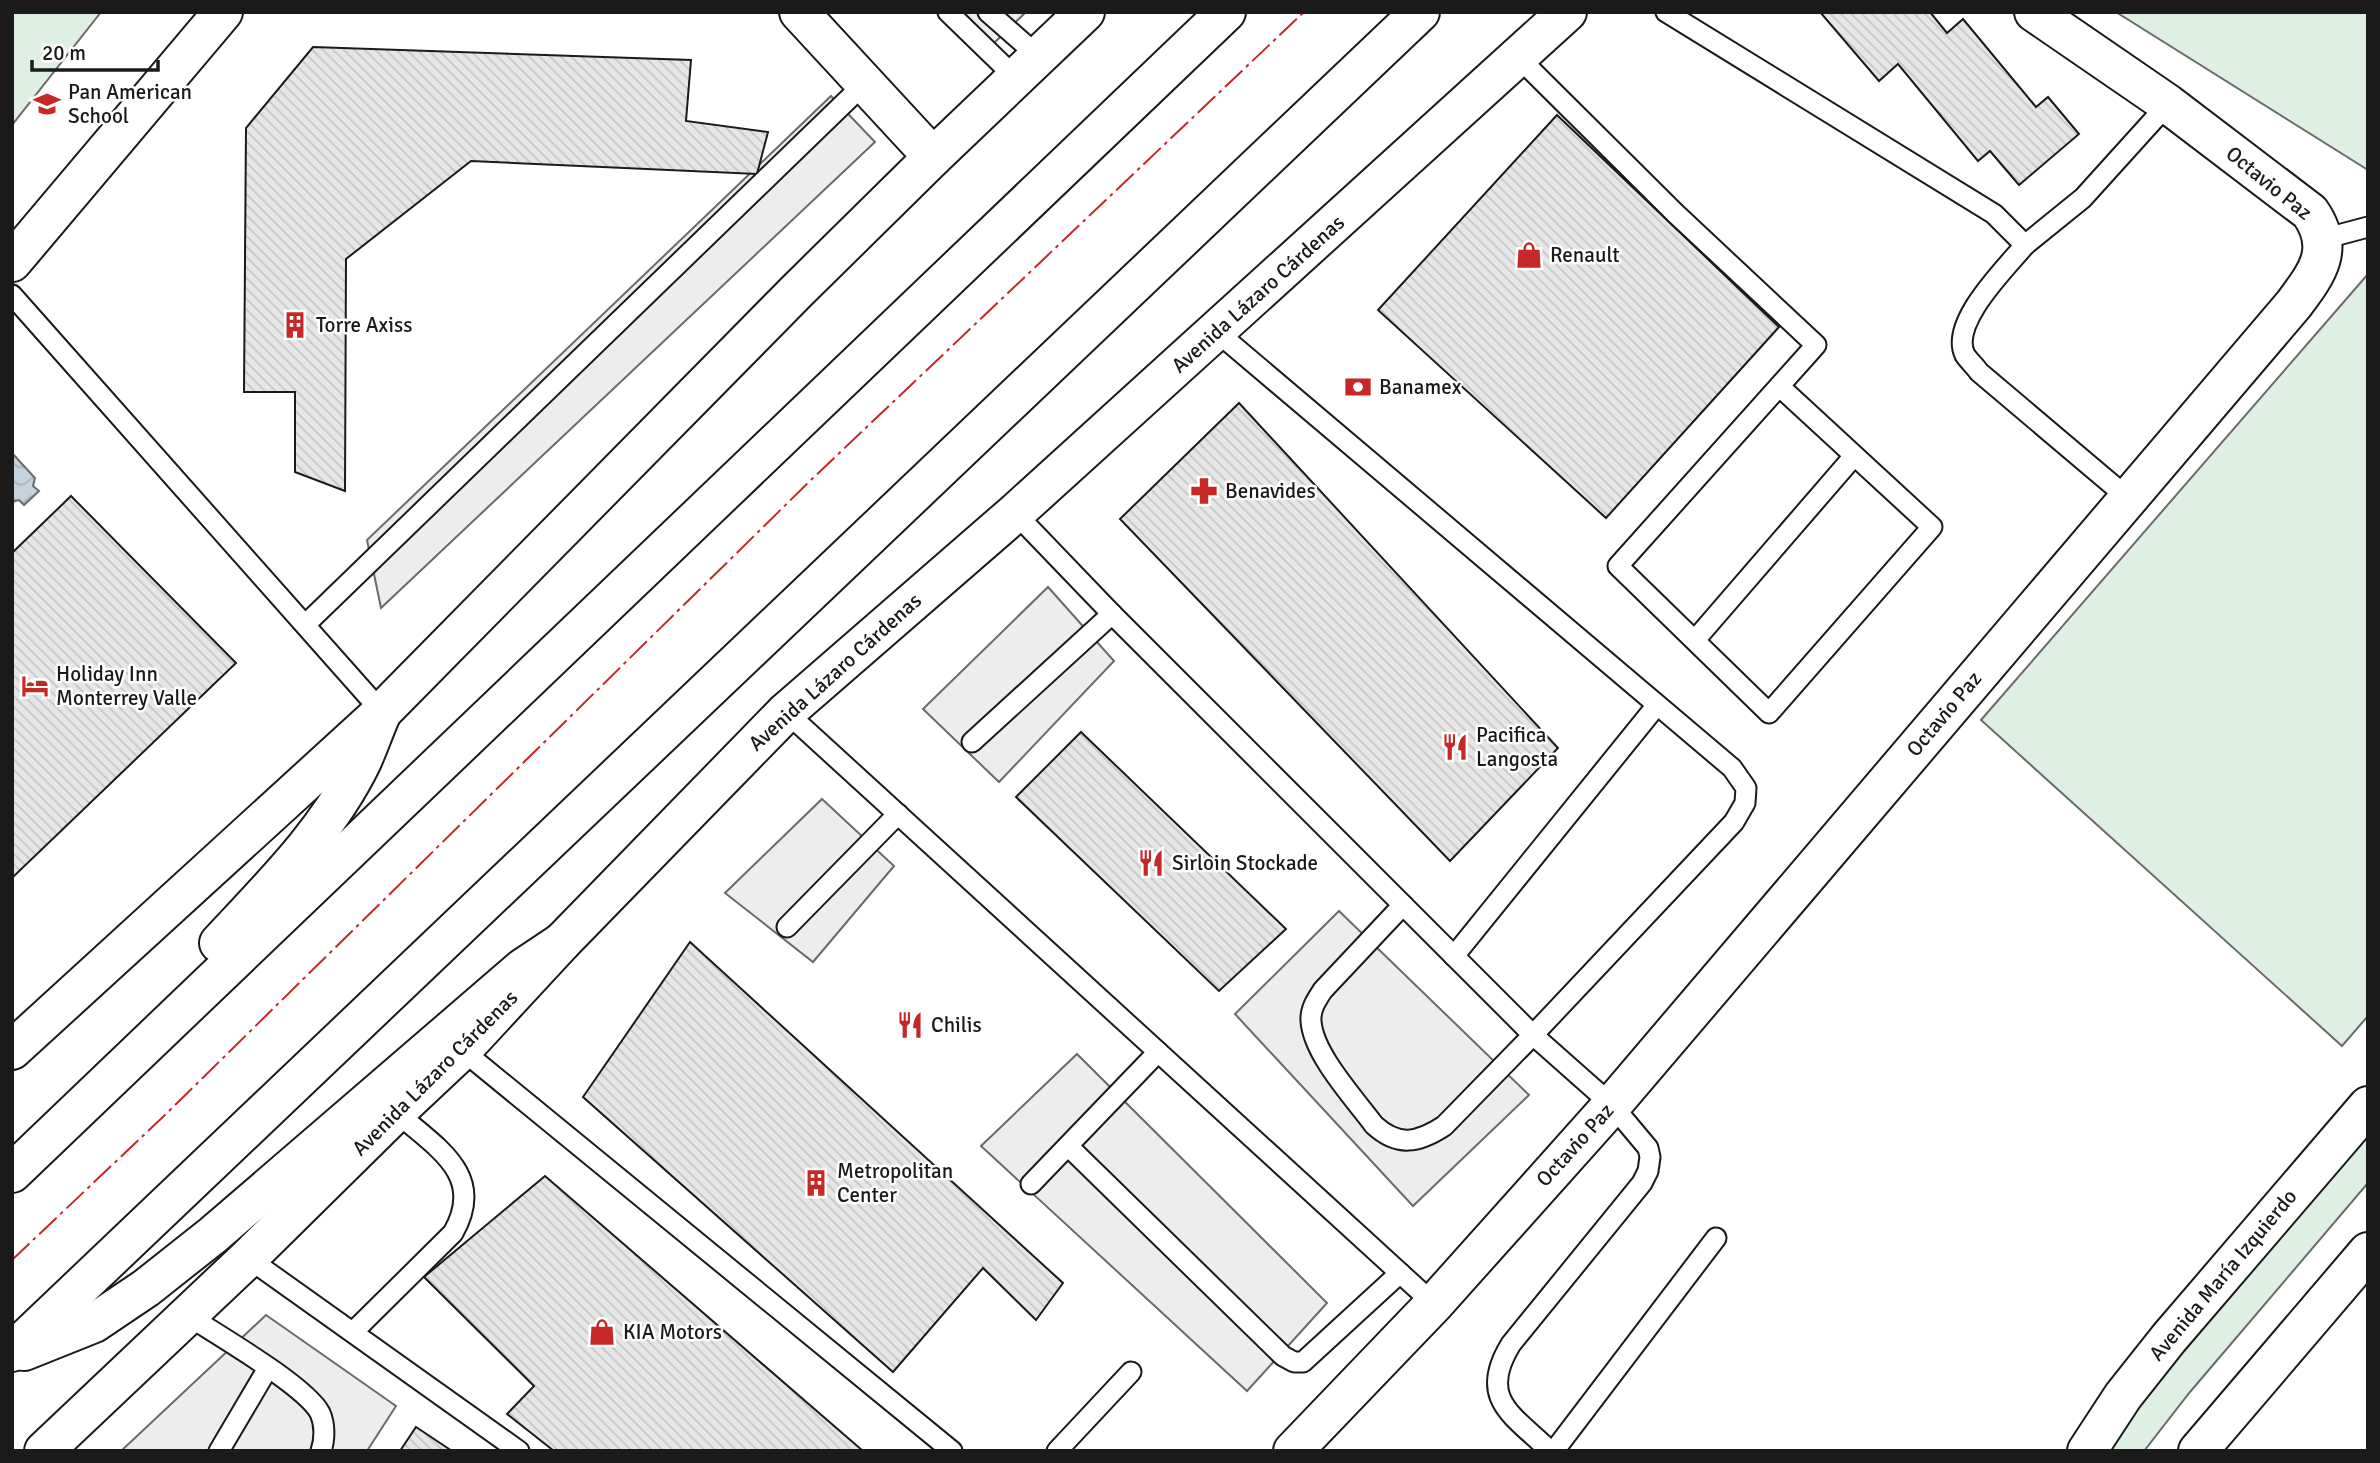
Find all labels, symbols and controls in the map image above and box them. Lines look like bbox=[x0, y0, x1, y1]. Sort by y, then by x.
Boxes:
scale bar bbox=[32, 28, 158, 72]
text: 20 m bbox=[42, 40, 86, 66]
place label: Pan American School bbox=[68, 79, 192, 129]
school or university icon: Pan American School bbox=[32, 89, 62, 119]
street label: Octavio Paz bbox=[2221, 140, 2317, 226]
street label: Avenida Lázaro Cárdenas bbox=[1166, 209, 1350, 379]
shop icon: Renault bbox=[1514, 240, 1544, 270]
place label: Renault bbox=[1550, 242, 1620, 268]
building icon: Torre Axiss bbox=[280, 310, 310, 340]
place label: Torre Axiss bbox=[316, 312, 412, 338]
bank icon: Banamex bbox=[1343, 372, 1373, 402]
place label: Banamex bbox=[1379, 374, 1462, 400]
pharmacy icon: Benavides bbox=[1189, 476, 1219, 506]
place label: Benavides bbox=[1225, 478, 1316, 504]
street label: Avenida Lázaro Cárdenas bbox=[743, 587, 927, 757]
place label: Holiday Inn Monterrey Valle bbox=[56, 661, 197, 711]
street label: Octavio Paz bbox=[1901, 666, 1987, 762]
hotel icon: Holiday Inn Monterrey Valle bbox=[20, 671, 50, 701]
place label: Pacifica Langosta bbox=[1476, 722, 1558, 772]
restaurant icon: Pacifica Langosta bbox=[1440, 732, 1470, 762]
restaurant icon: Sirloin Stockade bbox=[1136, 848, 1166, 878]
place label: Sirloin Stockade bbox=[1172, 850, 1318, 876]
street label: Avenida Lázaro Cárdenas bbox=[347, 985, 523, 1161]
restaurant icon: Chilis bbox=[895, 1010, 925, 1040]
place label: Chilis bbox=[931, 1012, 982, 1038]
street label: Octavio Paz bbox=[1531, 1098, 1619, 1192]
place label: Metropolitan Center bbox=[837, 1158, 953, 1208]
building icon: Metropolitan Center bbox=[801, 1168, 831, 1198]
street label: Avenida María Izquierdo bbox=[2144, 1184, 2302, 1366]
shop icon: KIA Motors bbox=[587, 1317, 617, 1347]
place label: KIA Motors bbox=[623, 1319, 722, 1345]

